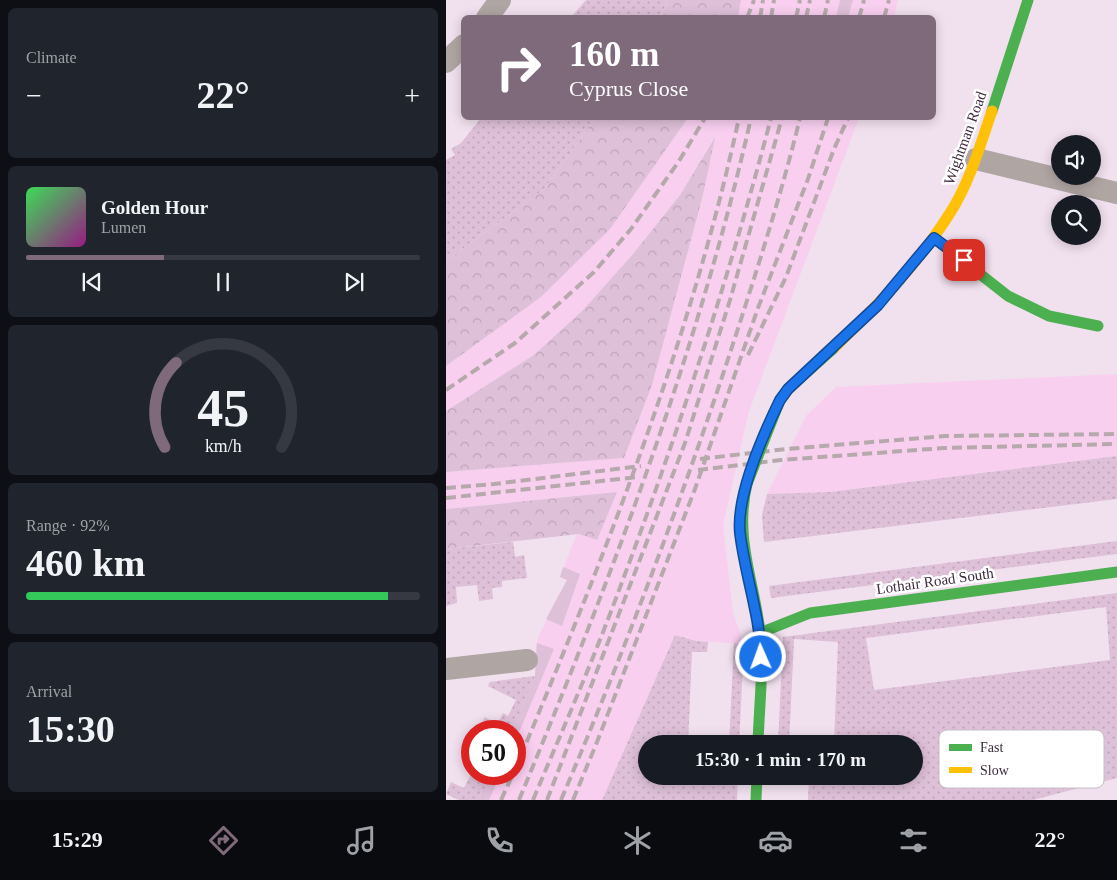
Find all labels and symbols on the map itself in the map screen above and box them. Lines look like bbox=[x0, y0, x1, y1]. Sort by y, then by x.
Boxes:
street label: Wightman Road bbox=[941, 89, 989, 187]
pin bbox=[943, 239, 985, 281]
street label: Lothair Road South bbox=[875, 565, 995, 597]
position arrow bbox=[734, 630, 786, 682]
speed limit sign: 50 bbox=[461, 720, 526, 785]
legend bbox=[939, 730, 1104, 788]
text: Fast bbox=[980, 740, 1003, 755]
text: Slow bbox=[980, 763, 1010, 778]

